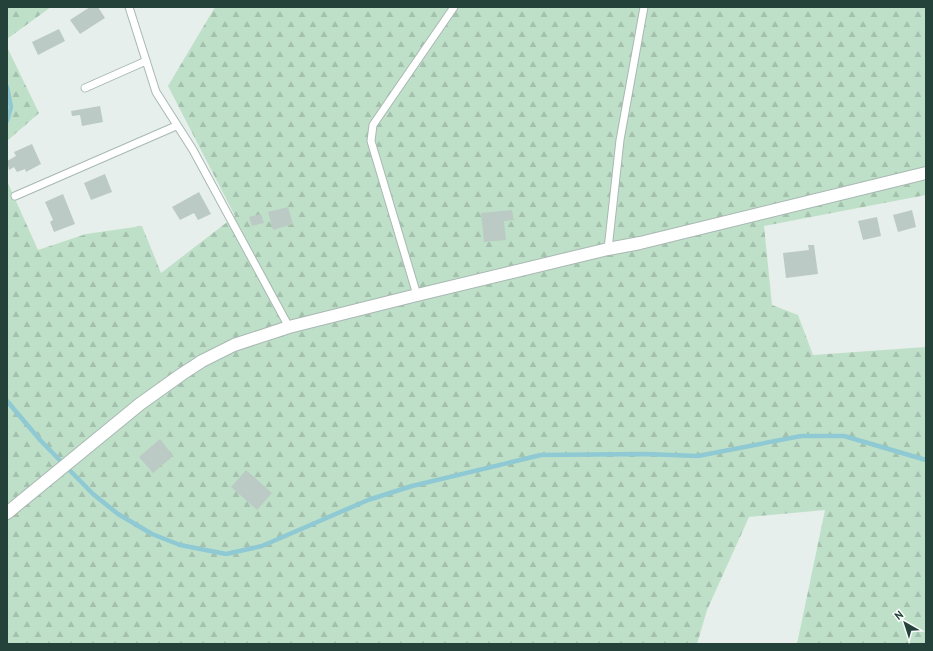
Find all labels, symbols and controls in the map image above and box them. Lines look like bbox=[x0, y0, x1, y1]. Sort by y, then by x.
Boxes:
north arrow bbox=[885, 603, 925, 643]
text: N bbox=[891, 608, 906, 623]

